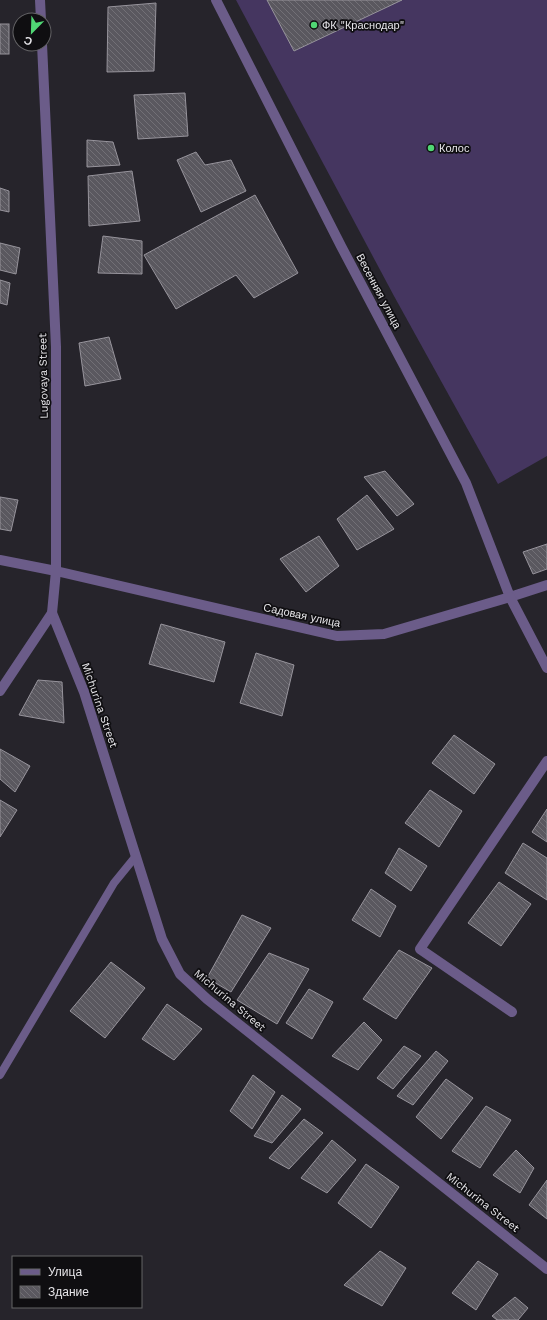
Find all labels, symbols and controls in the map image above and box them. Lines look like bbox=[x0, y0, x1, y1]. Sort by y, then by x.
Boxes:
north arrow bbox=[12, 12, 52, 52]
place label: ФК "Краснодар" bbox=[322, 19, 404, 32]
marker: ФК "Краснодар" bbox=[309, 20, 319, 30]
text: С bbox=[22, 33, 34, 48]
place label: Колос bbox=[439, 142, 470, 155]
marker: Колос bbox=[426, 143, 436, 153]
street label: Весенняя улица bbox=[353, 251, 404, 332]
street label: Lugovaya Street bbox=[36, 333, 51, 419]
street label: Садовая улица bbox=[262, 601, 343, 630]
street label: Michurina Street bbox=[79, 661, 120, 750]
street label: Michurina Street bbox=[191, 967, 268, 1034]
street label: Michurina Street bbox=[444, 1170, 522, 1235]
legend bbox=[12, 1256, 142, 1308]
text: Улица bbox=[48, 1265, 82, 1279]
text: Здание bbox=[48, 1285, 89, 1299]

